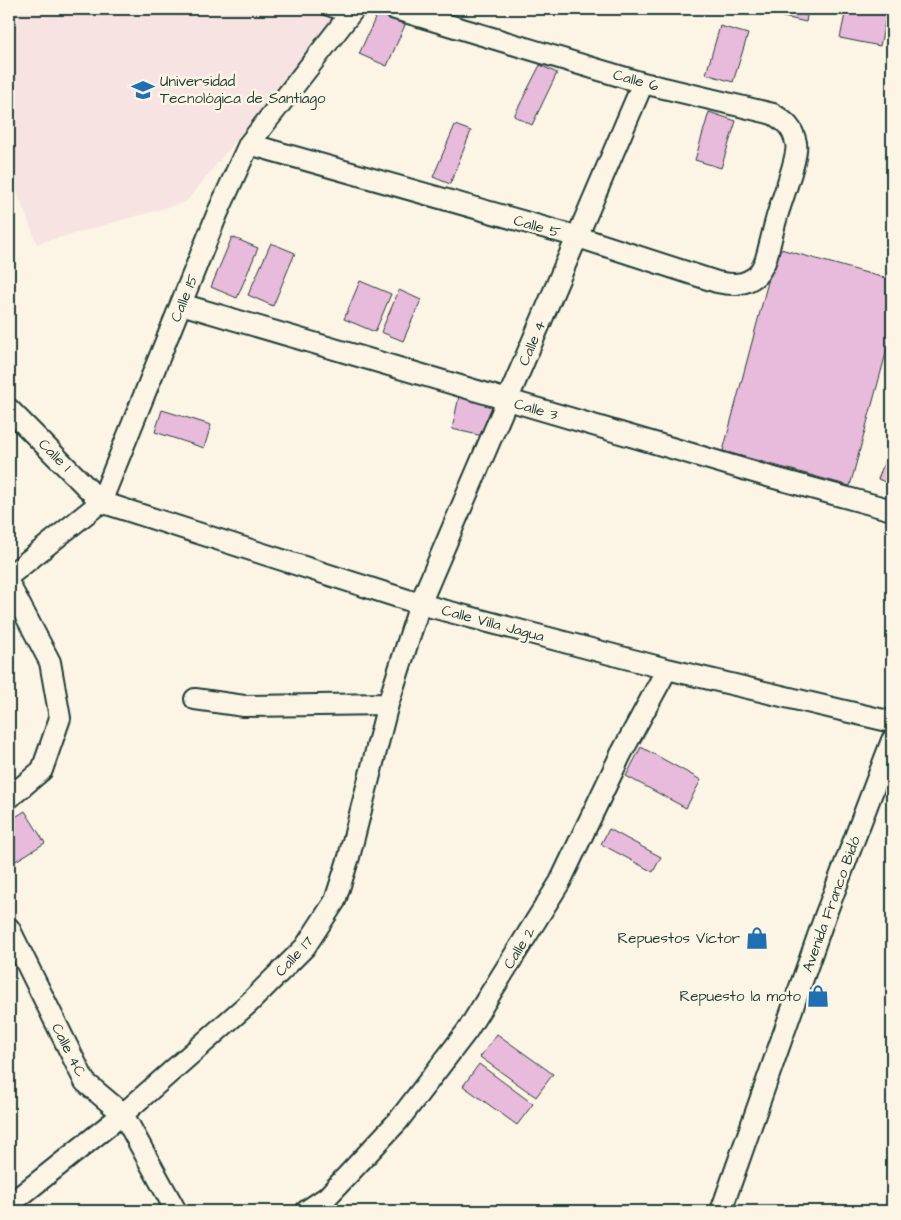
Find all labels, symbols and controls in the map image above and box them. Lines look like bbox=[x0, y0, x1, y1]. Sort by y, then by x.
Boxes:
street label: Calle 6 bbox=[611, 64, 662, 97]
place label: Universidad Tecnológica de Santiago bbox=[160, 71, 326, 110]
school or university icon: Universidad Tecnológica de Santiago bbox=[130, 77, 156, 103]
street label: Calle 5 bbox=[511, 210, 563, 243]
street label: Calle 15 bbox=[165, 271, 204, 325]
street label: Calle 4 bbox=[514, 317, 551, 369]
street label: Calle 3 bbox=[511, 393, 561, 426]
street label: Calle 1 bbox=[33, 434, 76, 477]
street label: Calle Villa Jagua bbox=[439, 600, 547, 648]
street label: Avenida Franco Bidó bbox=[797, 833, 866, 975]
street label: Calle 2 bbox=[498, 923, 541, 973]
shop icon: Repuestos Víctor bbox=[744, 925, 770, 951]
place label: Repuestos Víctor bbox=[618, 928, 740, 949]
street label: Calle 17 bbox=[270, 931, 318, 981]
shop icon: Repuesto la moto bbox=[805, 983, 831, 1009]
place label: Repuesto la moto bbox=[679, 986, 802, 1007]
street label: Calle 4C bbox=[46, 1020, 91, 1081]

